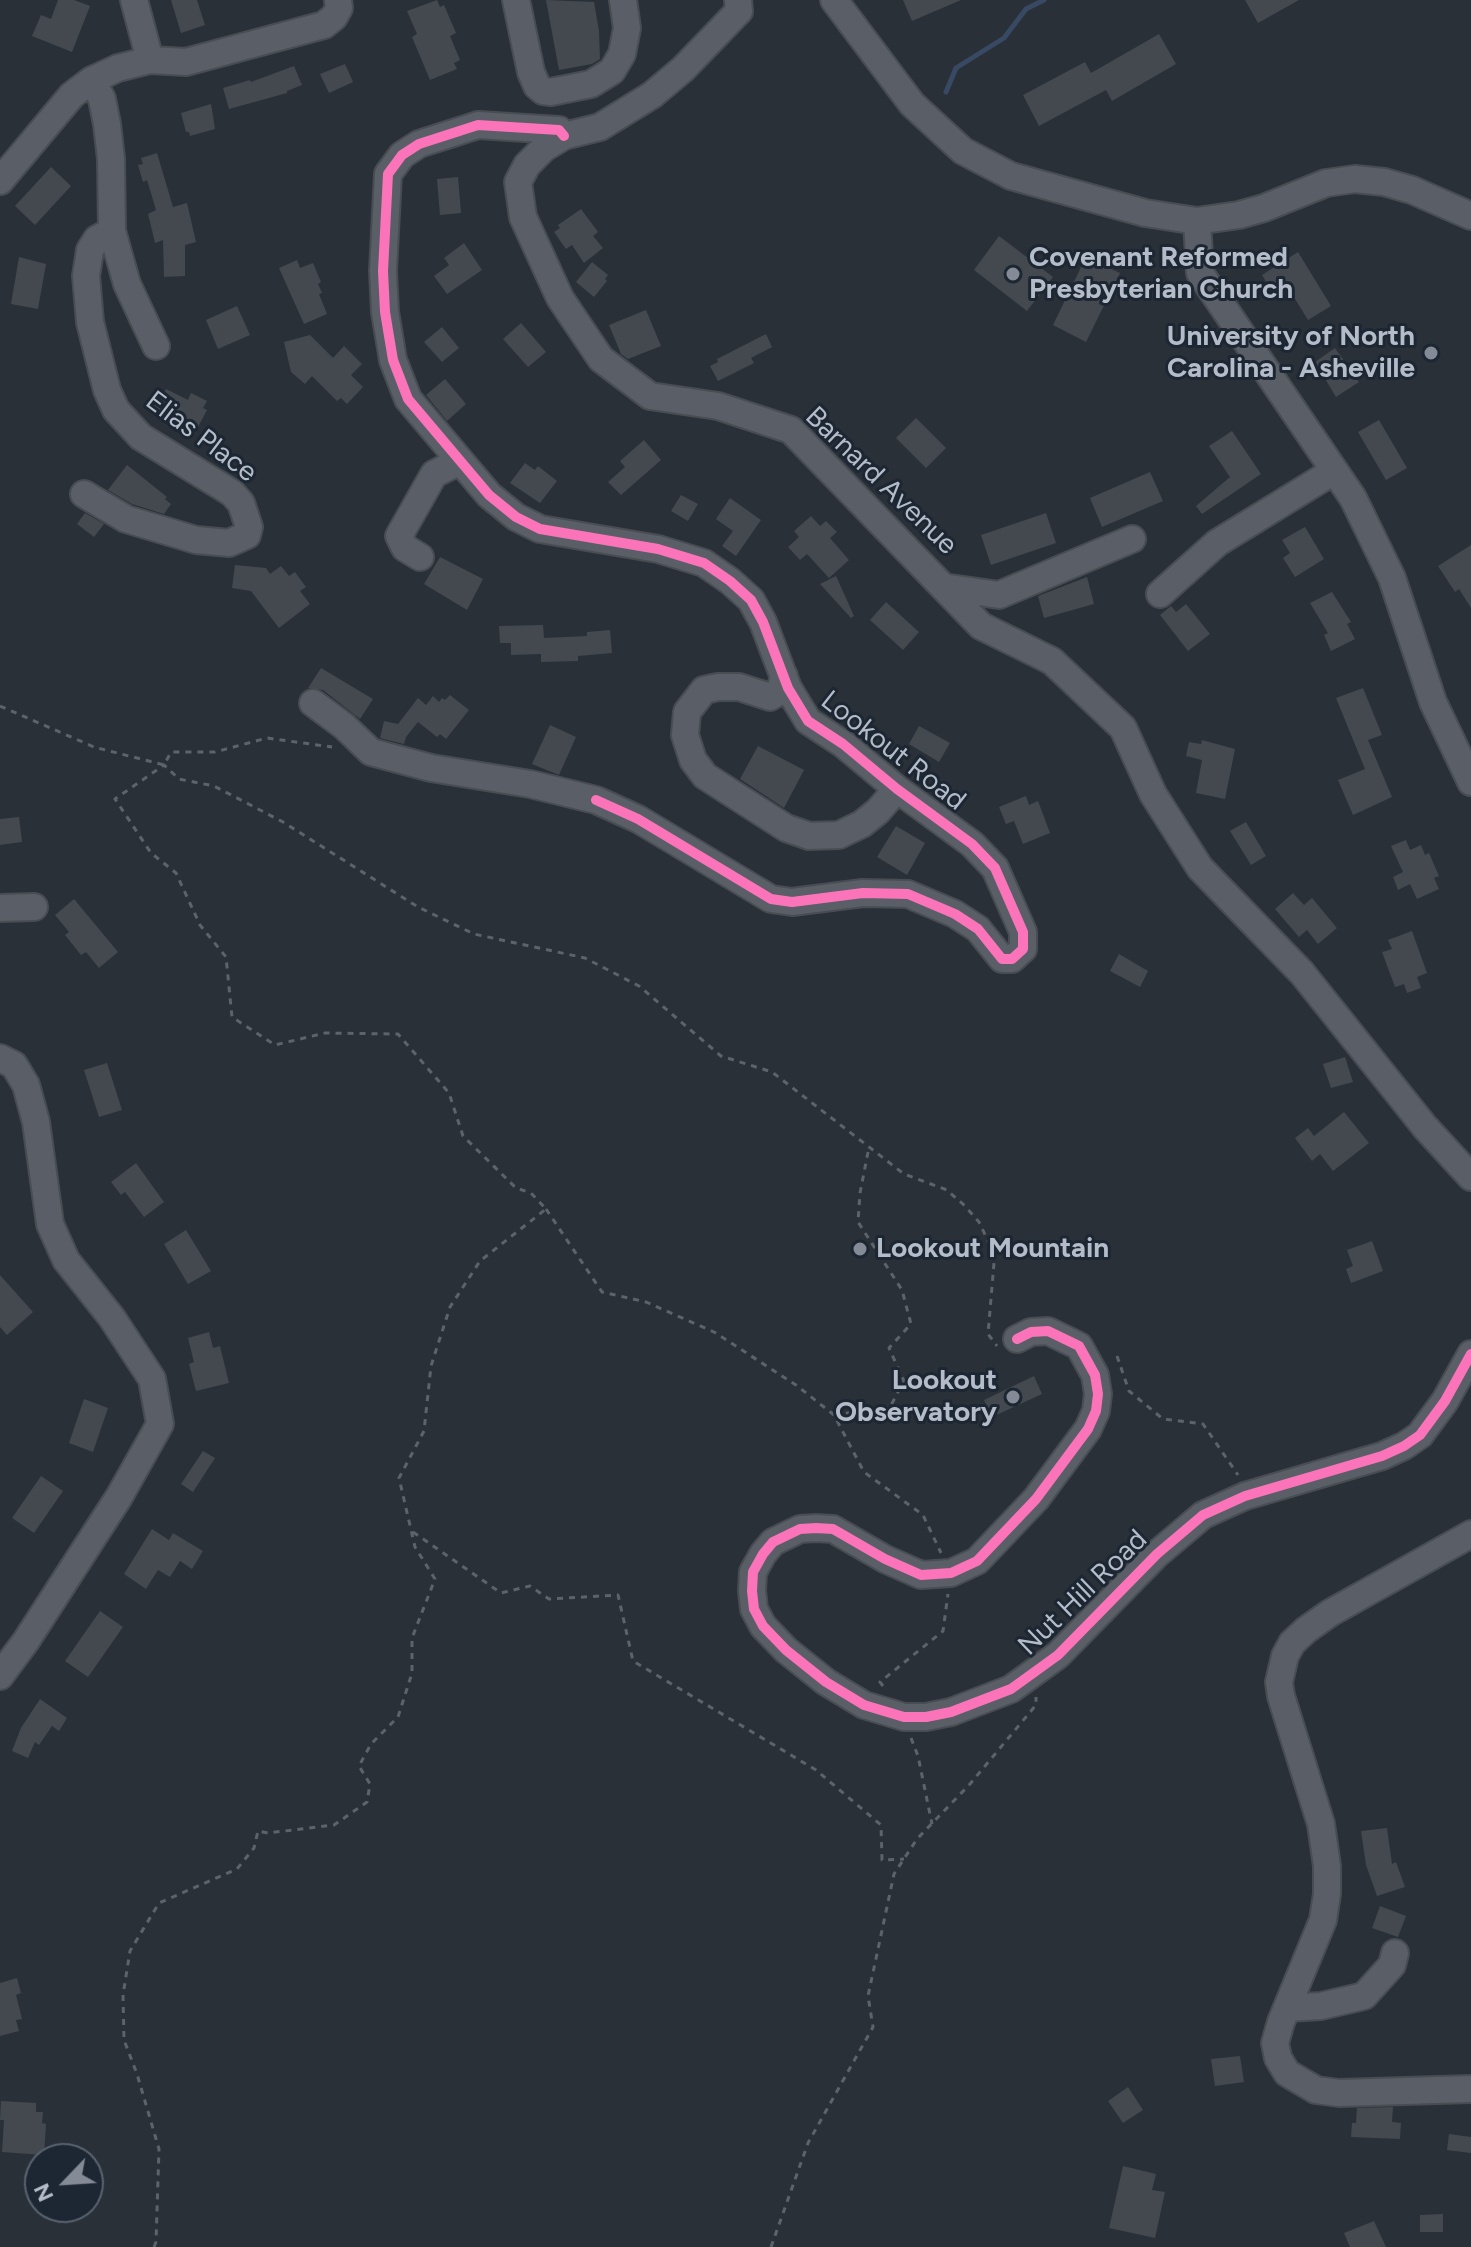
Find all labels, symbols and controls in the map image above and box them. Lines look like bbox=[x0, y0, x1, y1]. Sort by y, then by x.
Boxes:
place label: Covenant Reformed Presbyterian Church bbox=[1029, 241, 1293, 307]
marker: Covenant Reformed Presbyterian Church bbox=[1004, 265, 1022, 283]
place label: University of North Carolina - Asheville bbox=[1167, 320, 1415, 386]
marker: University of North Carolina - Asheville bbox=[1422, 344, 1440, 362]
street label: Elias Place bbox=[139, 384, 263, 490]
street label: Barnard Avenue bbox=[798, 400, 964, 562]
street label: Lookout Road bbox=[814, 684, 972, 818]
place label: Lookout Mountain bbox=[876, 1232, 1109, 1266]
marker: Lookout Mountain bbox=[851, 1240, 869, 1258]
place label: Lookout Observatory bbox=[835, 1364, 997, 1430]
marker: Lookout Observatory bbox=[1004, 1388, 1022, 1406]
street label: Nut Hill Road bbox=[1012, 1523, 1154, 1663]
north arrow bbox=[24, 2143, 104, 2223]
text: N bbox=[28, 2179, 59, 2206]

